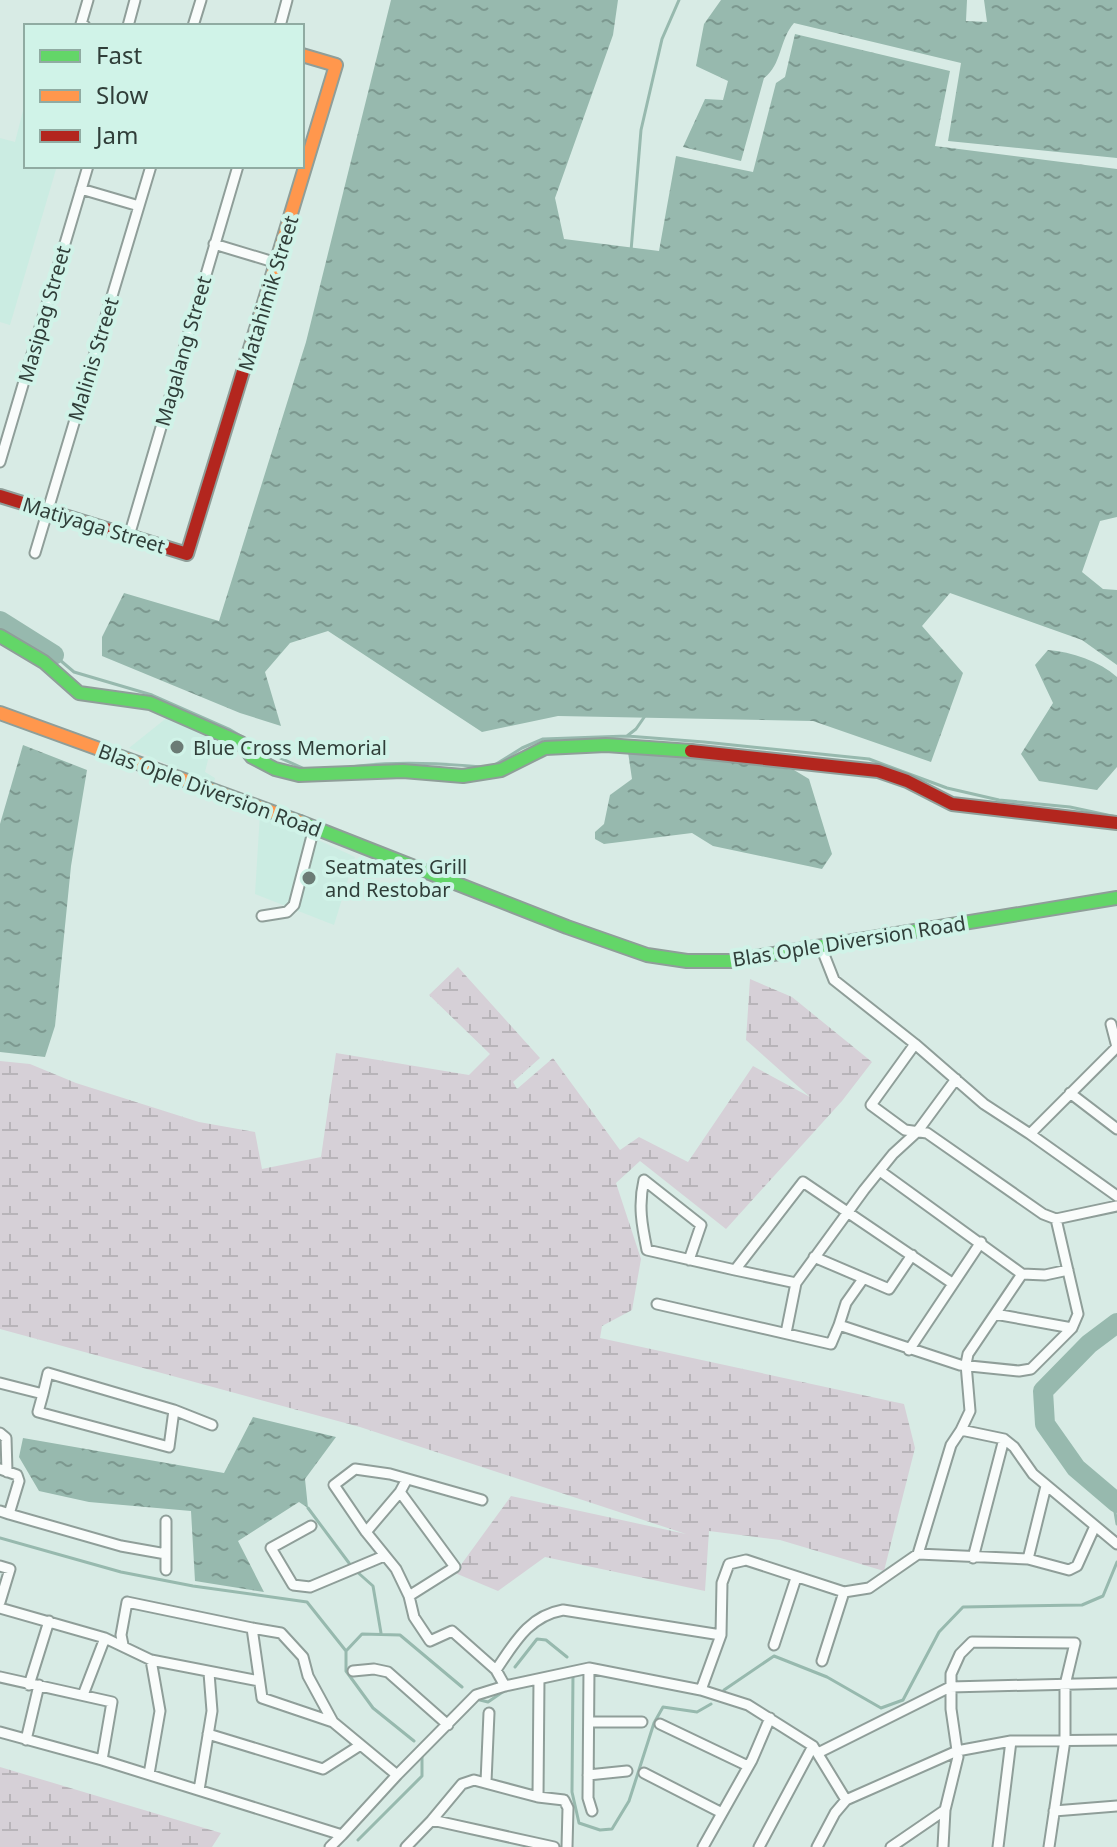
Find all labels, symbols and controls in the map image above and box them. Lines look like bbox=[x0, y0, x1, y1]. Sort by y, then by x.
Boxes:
legend bbox=[24, 24, 304, 168]
text: Fast bbox=[96, 38, 142, 71]
text: Slow bbox=[96, 78, 148, 111]
text: Jam bbox=[94, 118, 138, 151]
street label: Matahimik Street bbox=[232, 212, 304, 374]
street label: Masipag Street bbox=[12, 243, 76, 385]
street label: Magalang Street bbox=[149, 273, 217, 429]
street label: Malinis Street bbox=[61, 294, 125, 424]
street label: Matiyaga Street bbox=[19, 490, 169, 560]
place label: Blue Cross Memorial bbox=[193, 734, 387, 761]
street label: Blas Ople Diversion Road bbox=[95, 737, 325, 843]
marker: Blue Cross Memorial bbox=[168, 738, 186, 756]
place label: Seatmates Grill and Restobar bbox=[325, 853, 467, 903]
marker: Seatmates Grill and Restobar bbox=[300, 869, 318, 887]
street label: Blas Ople Diversion Road bbox=[731, 909, 967, 973]

